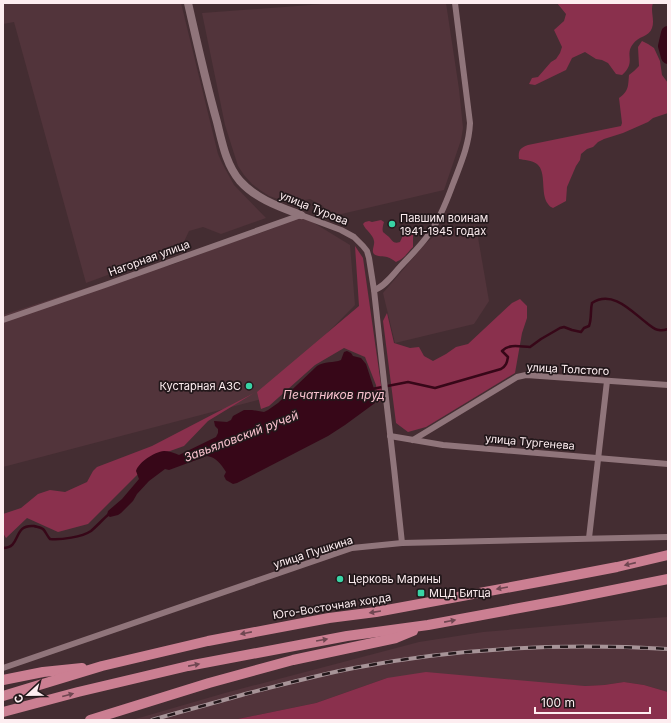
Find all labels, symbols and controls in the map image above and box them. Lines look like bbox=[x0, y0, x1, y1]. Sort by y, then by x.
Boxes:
street label: улица Турова bbox=[278, 188, 350, 228]
place label: Павшим воинам 1941-1945 годах bbox=[400, 211, 488, 238]
marker: Павшим воинам 1941-1945 годах bbox=[387, 219, 397, 229]
street label: Нагорная улица bbox=[106, 237, 192, 279]
street label: улица Толстого bbox=[526, 360, 610, 378]
place label: Кустарная АЗС bbox=[159, 379, 241, 393]
marker: Кустарная АЗС bbox=[244, 381, 254, 391]
water label: Печатников пруд bbox=[283, 387, 385, 402]
water label: Завьяловский ручей bbox=[182, 407, 300, 465]
street label: улица Тургенева bbox=[485, 431, 575, 453]
street label: улица Пушкина bbox=[271, 533, 355, 571]
one-way arrow bbox=[624, 561, 636, 567]
place label: Церковь Марины bbox=[348, 572, 441, 586]
marker: Церковь Марины bbox=[335, 574, 345, 584]
place label: МЦД Битца bbox=[429, 586, 491, 600]
one-way arrow bbox=[496, 586, 509, 592]
marker: МЦД Битца bbox=[416, 588, 426, 598]
street label: Юго-Восточная хорда bbox=[272, 590, 392, 622]
one-way arrow bbox=[368, 609, 381, 615]
one-way arrow bbox=[444, 618, 456, 624]
one-way arrow bbox=[240, 631, 253, 637]
one-way arrow bbox=[316, 637, 328, 643]
one-way arrow bbox=[188, 661, 200, 667]
north arrow bbox=[8, 675, 48, 715]
scale bar bbox=[535, 689, 650, 715]
one-way arrow bbox=[61, 691, 74, 697]
text: С bbox=[11, 692, 27, 705]
text: 100 m bbox=[541, 695, 575, 710]

